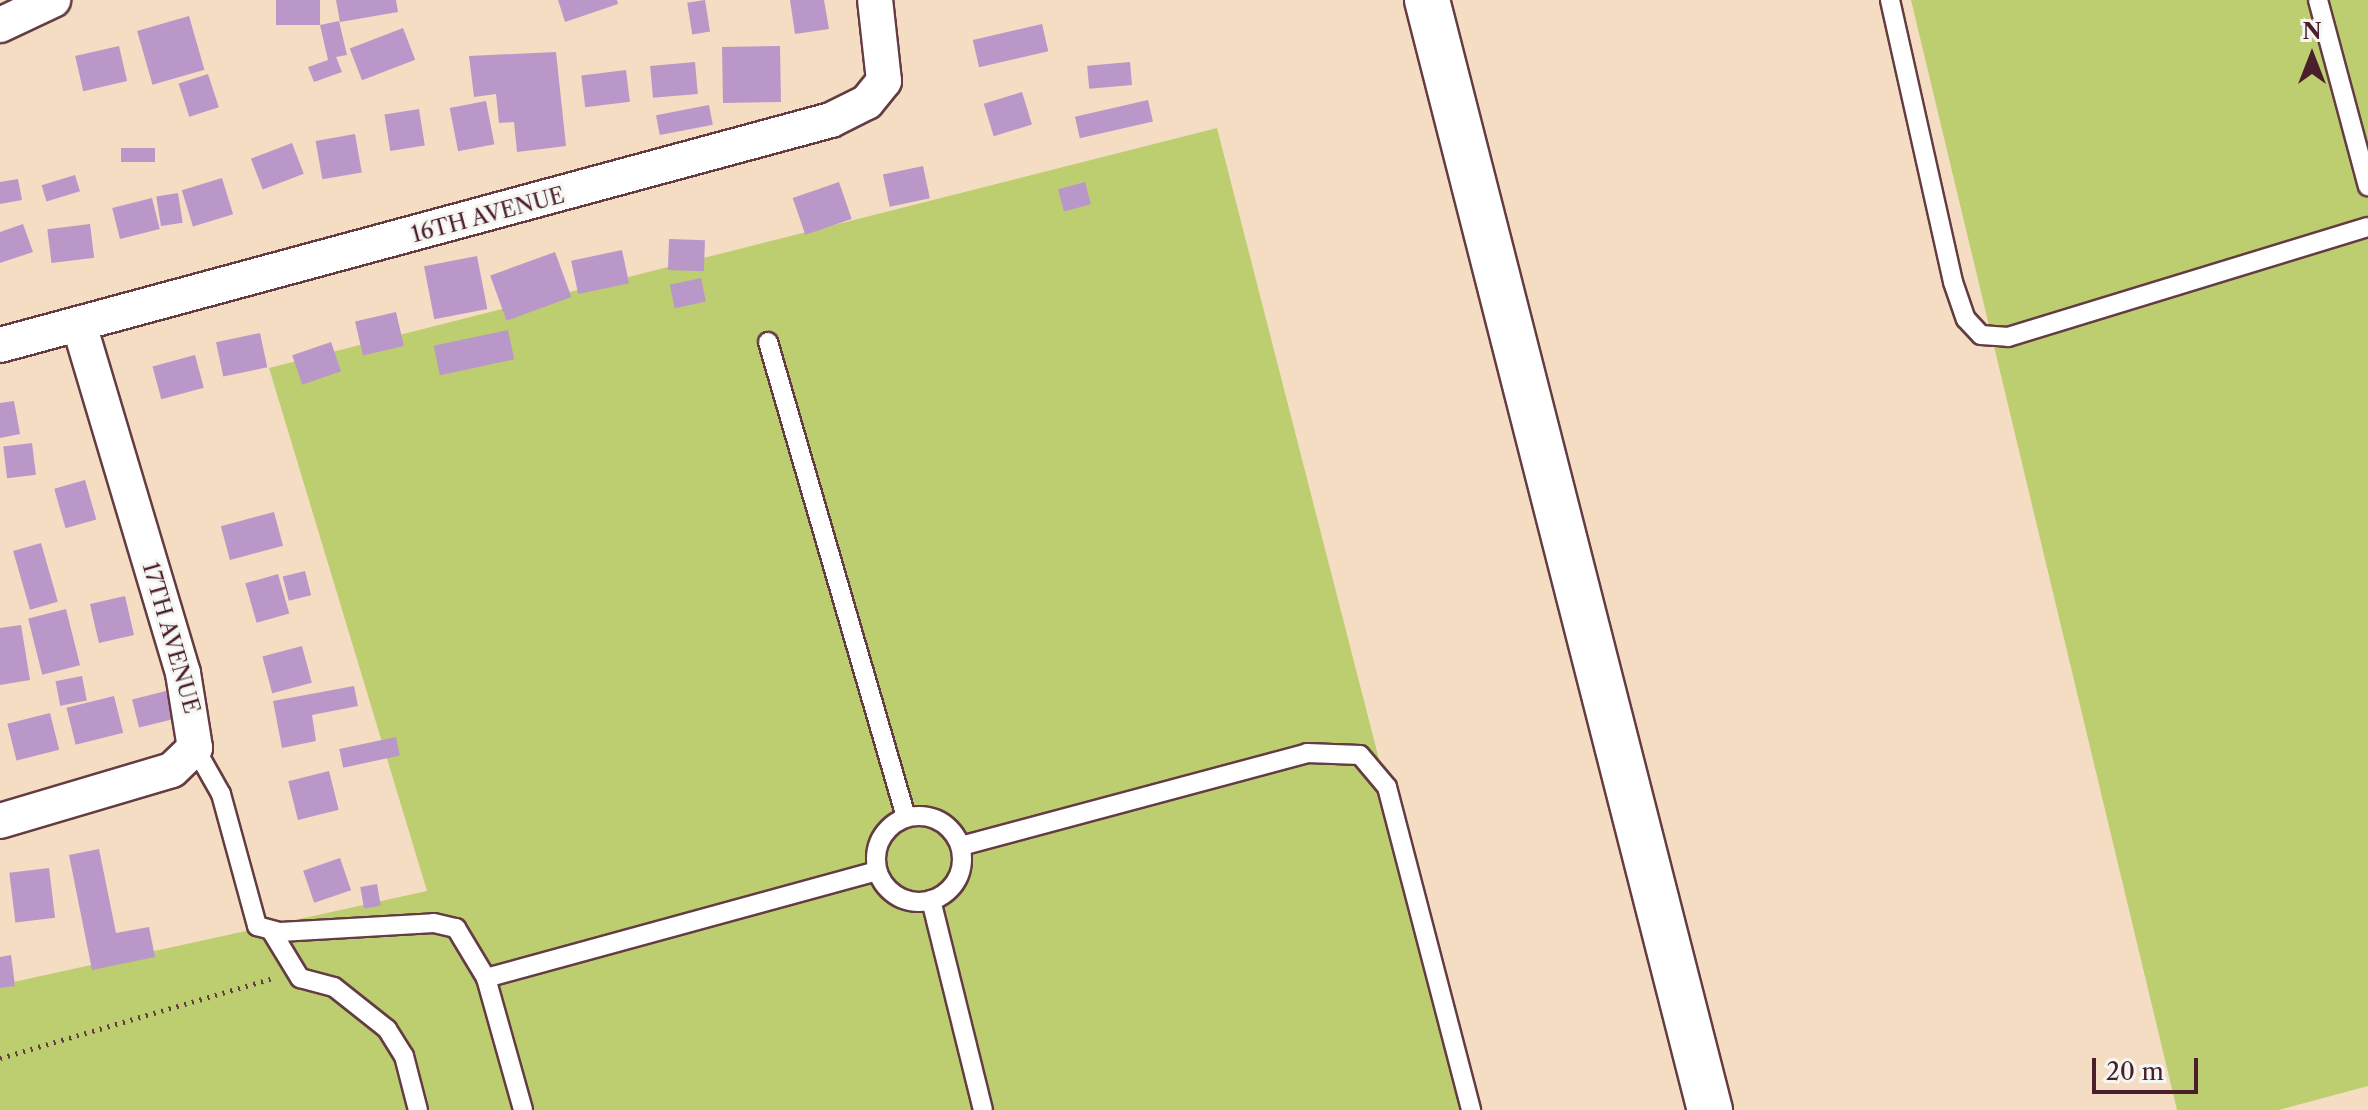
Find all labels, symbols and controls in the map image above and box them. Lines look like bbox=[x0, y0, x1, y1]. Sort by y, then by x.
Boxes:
north arrow bbox=[2272, 16, 2352, 96]
text: N bbox=[2302, 18, 2322, 45]
street label: 16TH AVENUE bbox=[408, 182, 568, 248]
street label: 17TH AVENUE bbox=[137, 559, 205, 717]
scale bar bbox=[2096, 1042, 2202, 1092]
text: 20 m bbox=[2106, 1057, 2164, 1086]

